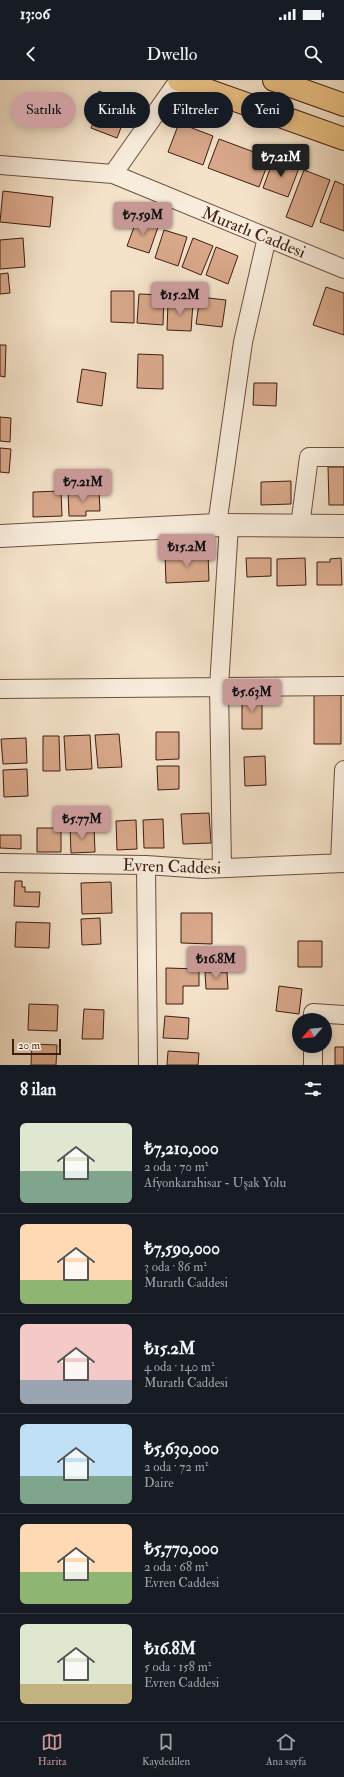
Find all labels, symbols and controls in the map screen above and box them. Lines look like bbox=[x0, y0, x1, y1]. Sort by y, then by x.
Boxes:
text: 13:06 bbox=[20, 5, 50, 24]
icon: back bbox=[20, 43, 42, 65]
text: Dwello bbox=[147, 43, 197, 66]
icon: search bbox=[302, 43, 324, 65]
chip: Satılık bbox=[12, 92, 76, 128]
chip: Kiralık bbox=[84, 92, 150, 128]
chip: Filtreler bbox=[158, 92, 233, 128]
chip: Yeni bbox=[241, 92, 294, 128]
pin: ₺7.21M bbox=[248, 144, 314, 178]
text: ₺7.21M bbox=[261, 149, 301, 165]
pin: ₺7.59M bbox=[110, 202, 176, 236]
street label: Muratlı Caddesi bbox=[199, 202, 309, 263]
text: ₺7.59M bbox=[123, 207, 163, 223]
pin: ₺15.2M bbox=[147, 282, 213, 316]
text: ₺15.2M bbox=[160, 287, 200, 303]
pin: ₺7.21M bbox=[50, 469, 116, 503]
text: ₺7.21M bbox=[63, 474, 103, 490]
pin: ₺15.2M bbox=[154, 534, 220, 568]
text: ₺15.2M bbox=[167, 539, 207, 555]
pin: ₺5.63M bbox=[219, 679, 285, 713]
text: ₺5.63M bbox=[232, 684, 272, 700]
pin: ₺5.77M bbox=[49, 806, 115, 840]
text: ₺5.77M bbox=[62, 811, 102, 827]
street label: Evren Caddesi bbox=[122, 854, 222, 879]
pin: ₺16.8M bbox=[183, 946, 249, 980]
text: ₺16.8M bbox=[196, 951, 236, 967]
north arrow bbox=[292, 1013, 332, 1053]
map controls bbox=[292, 1013, 332, 1053]
scale bar bbox=[12, 1037, 61, 1056]
text: 20 m bbox=[18, 1039, 40, 1052]
icon: filters bbox=[302, 1078, 324, 1100]
text: 8 ilan bbox=[20, 1079, 56, 1100]
text: ₺7,210,000 bbox=[144, 1138, 219, 1159]
icon: home bbox=[52, 1139, 100, 1187]
text: 2 oda · 70 m² bbox=[144, 1159, 208, 1175]
text: Afyonkarahisar - Uşak Yolu bbox=[144, 1175, 286, 1191]
text: ₺7,590,000 bbox=[144, 1238, 220, 1259]
icon: home bbox=[52, 1240, 100, 1288]
text: 3 oda · 86 m² bbox=[144, 1259, 207, 1275]
text: Muratlı Caddesi bbox=[144, 1275, 228, 1291]
text: ₺15.2M bbox=[144, 1338, 195, 1359]
icon: home bbox=[52, 1340, 100, 1388]
text: 4 oda · 140 m² bbox=[144, 1359, 215, 1375]
text: Muratlı Caddesi bbox=[144, 1375, 228, 1391]
text: ₺5,630,000 bbox=[144, 1438, 219, 1459]
icon: home bbox=[52, 1440, 100, 1488]
text: 2 oda · 72 m² bbox=[144, 1459, 208, 1475]
text: Daire bbox=[144, 1475, 174, 1491]
text: ₺5,770,000 bbox=[144, 1538, 219, 1559]
icon: home bbox=[52, 1540, 100, 1588]
text: 2 oda · 68 m² bbox=[144, 1559, 209, 1575]
text: Evren Caddesi bbox=[144, 1575, 219, 1591]
text: ₺16.8M bbox=[144, 1638, 196, 1659]
icon: home bbox=[52, 1640, 100, 1688]
text: 5 oda · 158 m² bbox=[144, 1659, 211, 1675]
text: Evren Caddesi bbox=[144, 1675, 219, 1691]
tab: Harita bbox=[38, 1731, 66, 1768]
tab: Kaydedilen bbox=[142, 1731, 190, 1768]
tab: Ana sayfa bbox=[266, 1731, 306, 1768]

